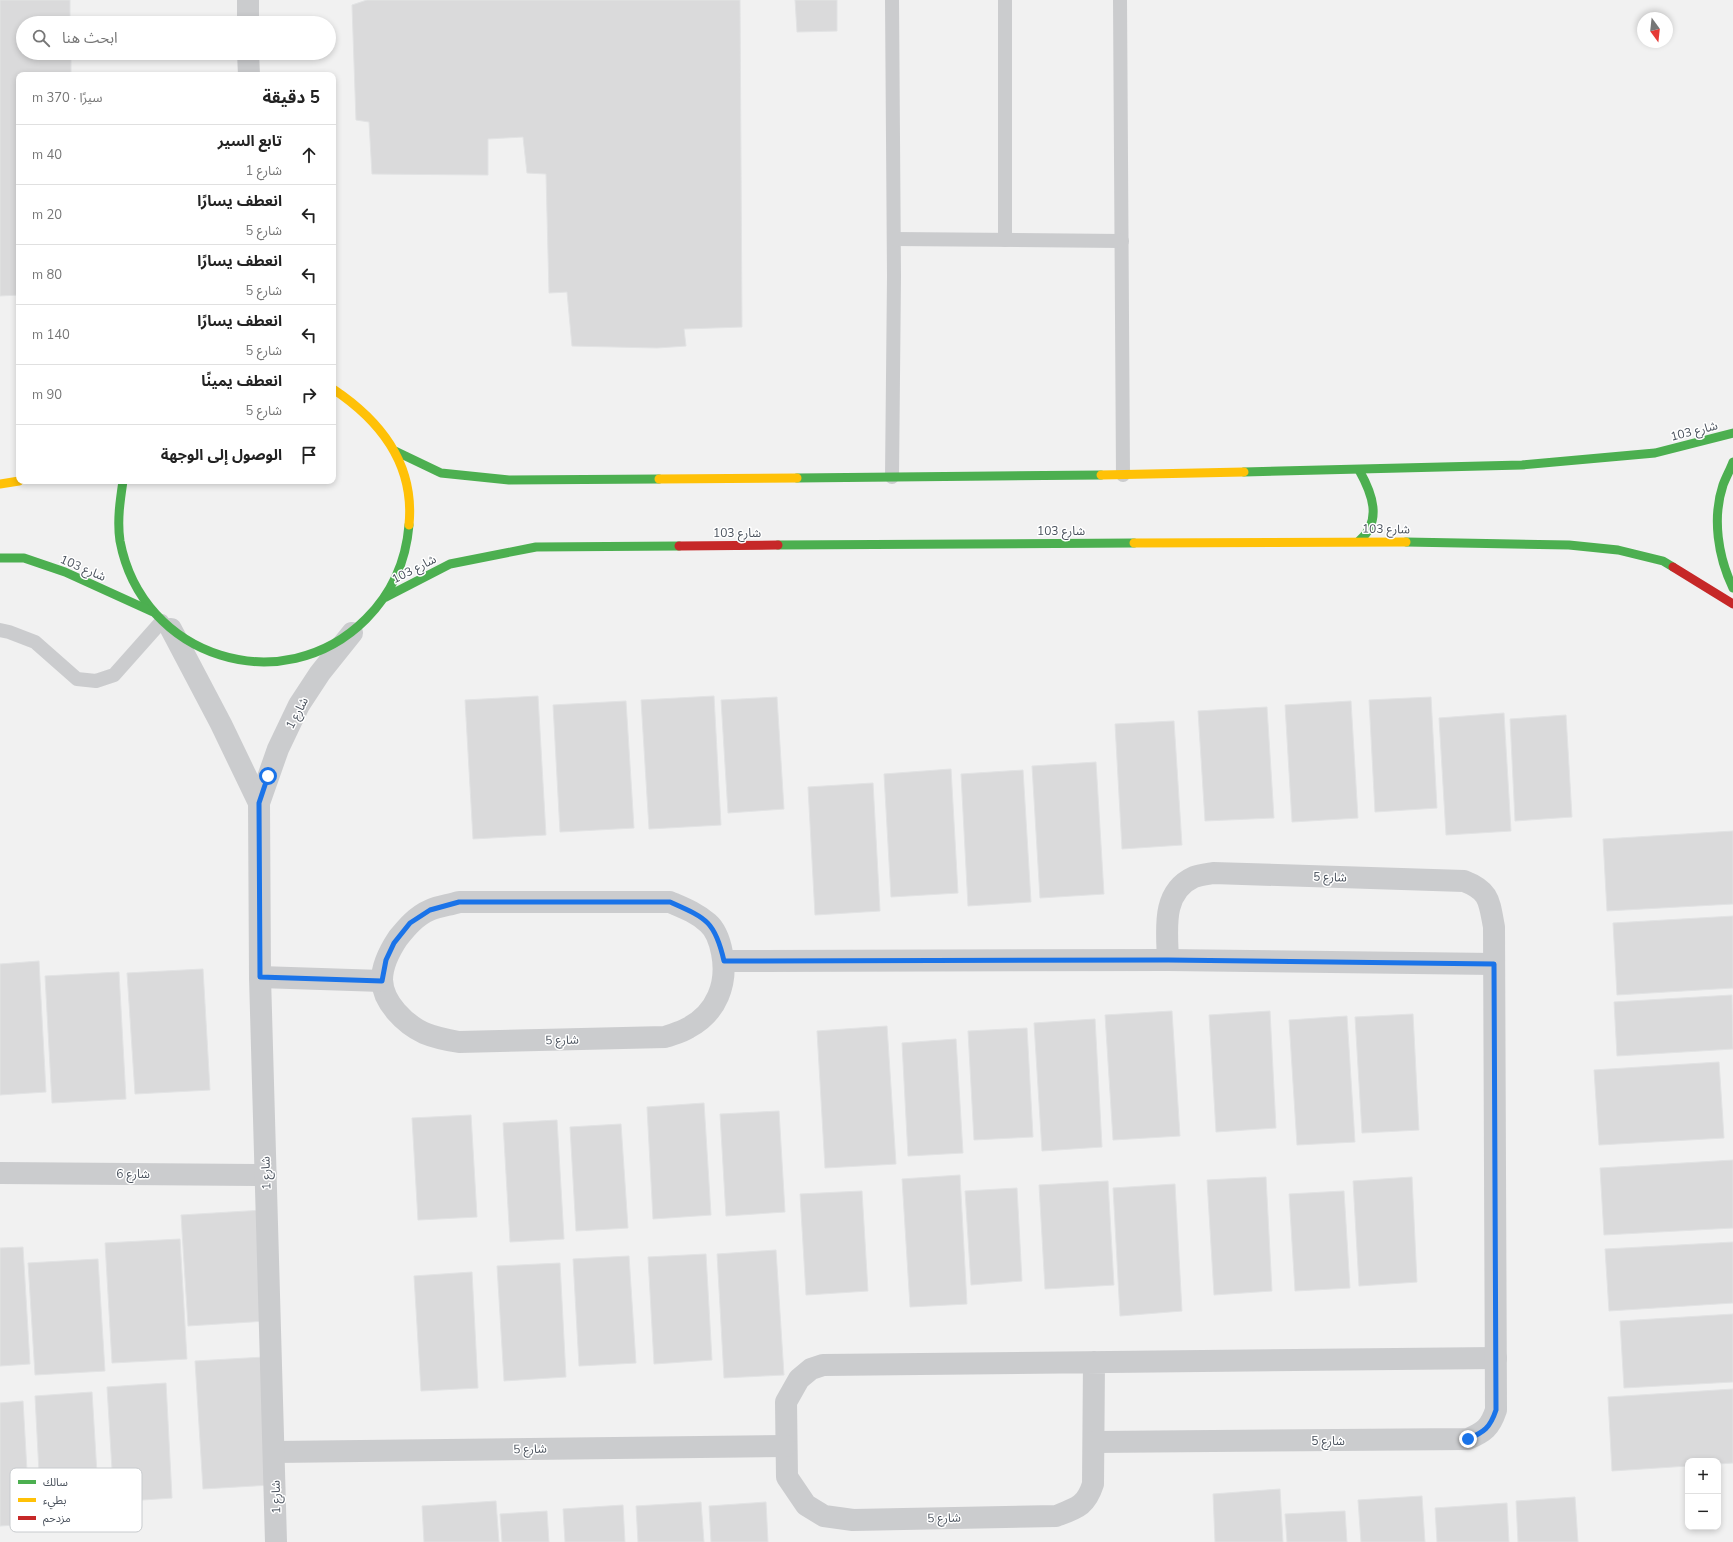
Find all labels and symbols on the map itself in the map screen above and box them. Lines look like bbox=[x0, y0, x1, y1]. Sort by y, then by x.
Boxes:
north arrow bbox=[1637, 12, 1673, 48]
street label: شارع 103 bbox=[1669, 417, 1720, 446]
street label: شارع 103 bbox=[1362, 521, 1410, 538]
street label: شارع 103 bbox=[1037, 523, 1085, 540]
street label: شارع 103 bbox=[713, 525, 761, 542]
street label: شارع 103 bbox=[57, 551, 108, 586]
street label: شارع 103 bbox=[389, 551, 440, 588]
street label: شارع 1 bbox=[282, 694, 313, 732]
route start bbox=[259, 767, 277, 785]
street label: شارع 5 bbox=[1313, 868, 1347, 887]
street label: شارع 5 bbox=[545, 1032, 579, 1049]
street label: شارع 1 bbox=[257, 1156, 276, 1190]
street label: شارع 6 bbox=[116, 1166, 150, 1183]
route end bbox=[1459, 1430, 1477, 1448]
street label: شارع 5 bbox=[1311, 1433, 1345, 1450]
street label: شارع 5 bbox=[513, 1441, 547, 1458]
legend bbox=[10, 1468, 142, 1532]
text: سالك bbox=[43, 1475, 68, 1490]
street label: شارع 1 bbox=[268, 1480, 285, 1514]
text: بطيء bbox=[43, 1493, 66, 1510]
street label: شارع 5 bbox=[927, 1510, 961, 1527]
text: مزدحم bbox=[43, 1511, 71, 1527]

